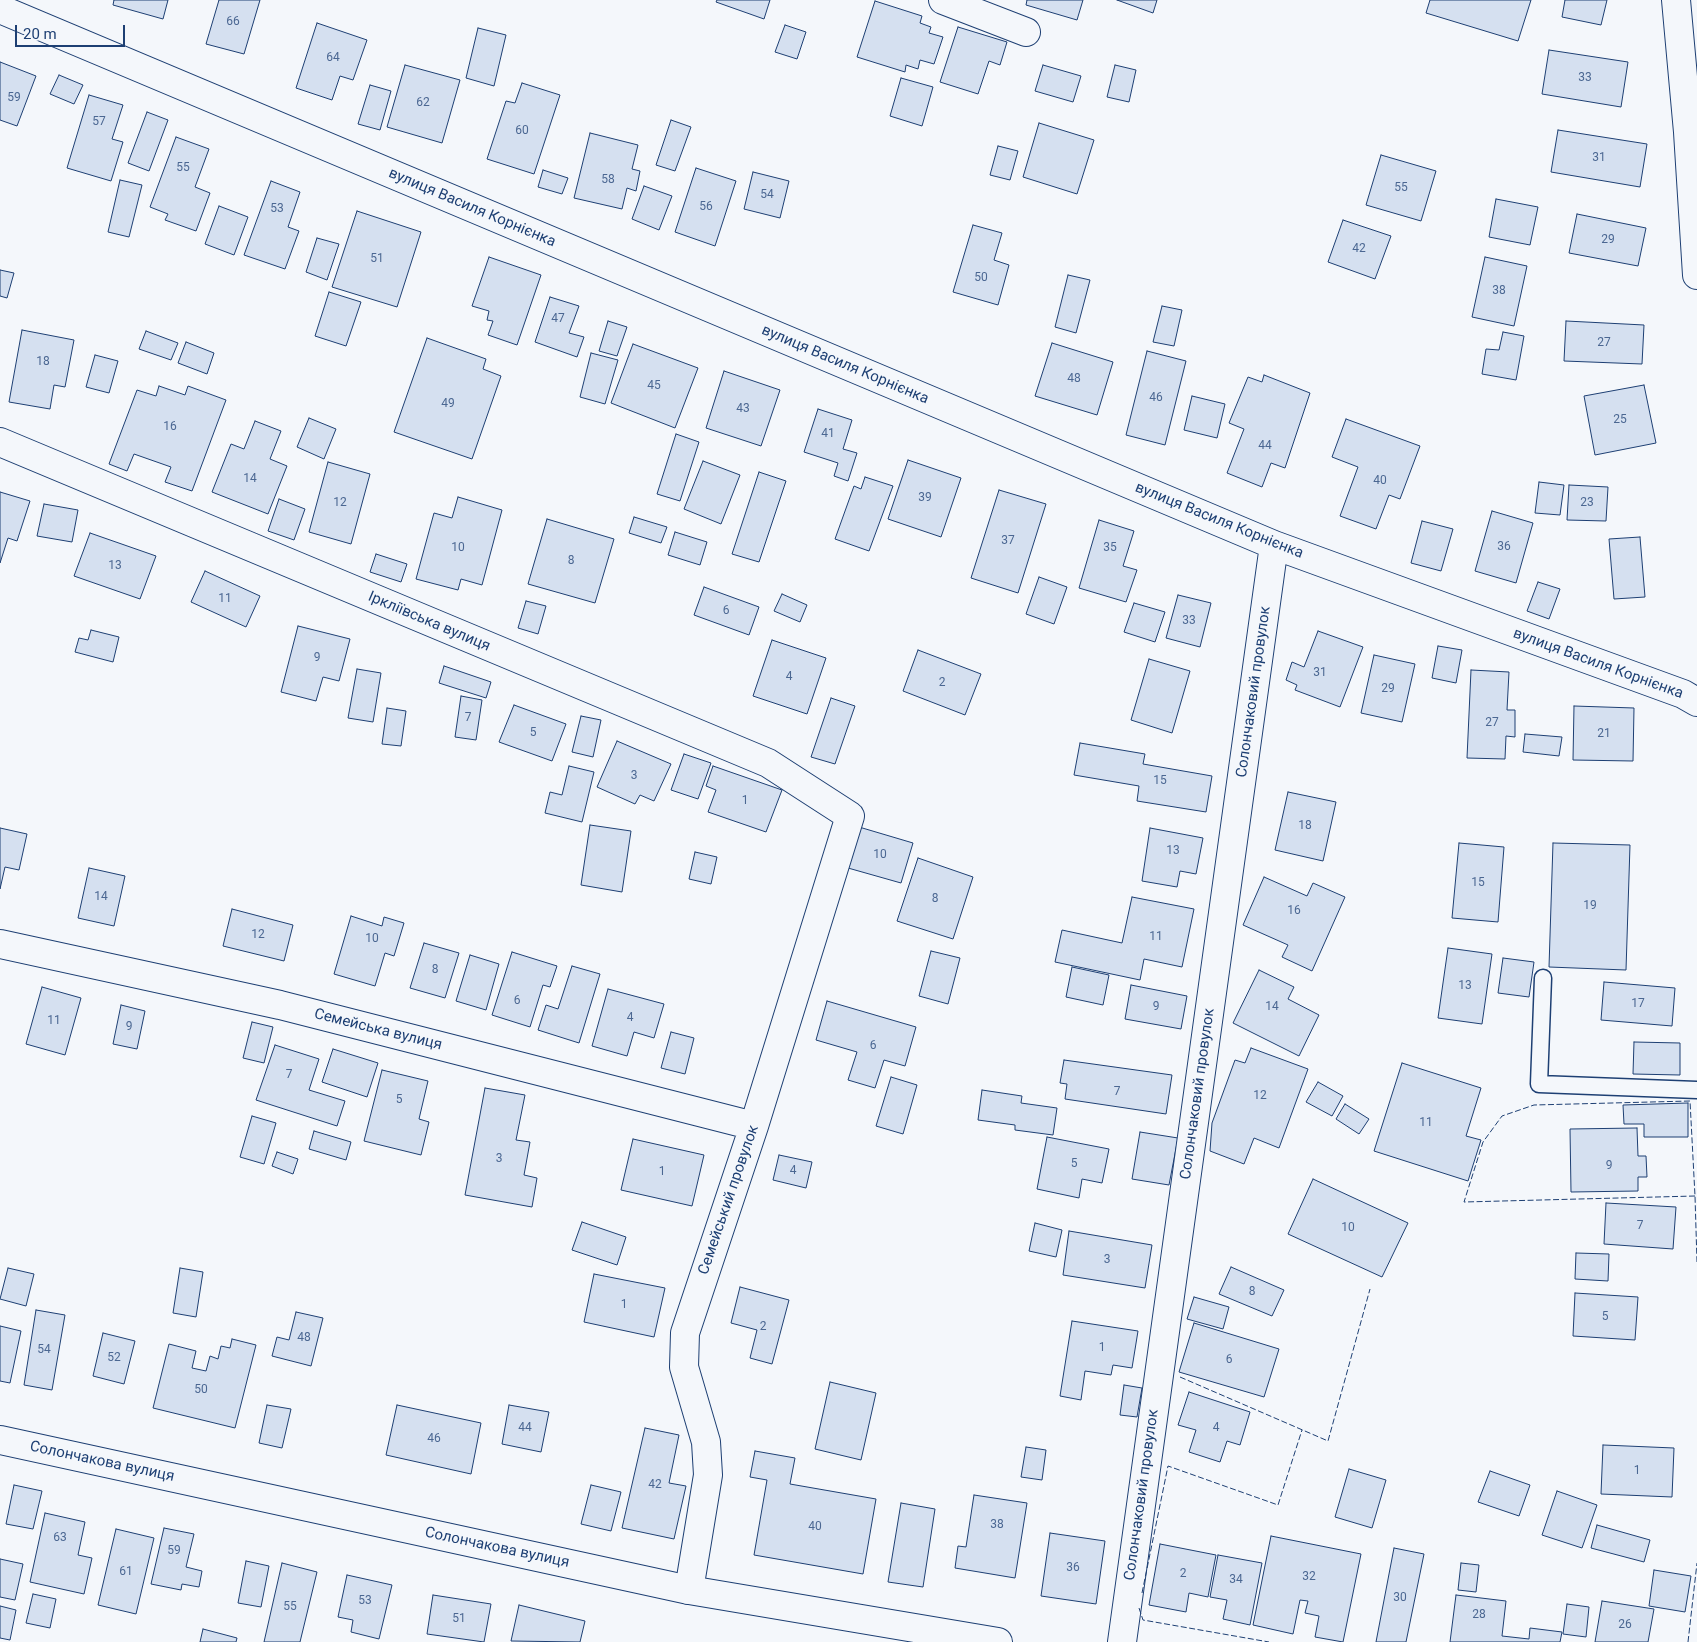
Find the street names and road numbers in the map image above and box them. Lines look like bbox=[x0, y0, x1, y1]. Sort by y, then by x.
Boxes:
street label: вулиця Василя Корнієнка bbox=[386, 165, 558, 251]
street label: вулиця Василя Корнієнка bbox=[759, 322, 931, 408]
street label: вулиця Василя Корнієнка bbox=[1132, 479, 1306, 563]
street label: Іркліївська вулиця bbox=[365, 588, 493, 656]
street label: Солончаковий провулок bbox=[1233, 605, 1275, 779]
street label: вулиця Василя Корнієнка bbox=[1510, 625, 1686, 703]
street label: Семейська вулиця bbox=[312, 1005, 444, 1055]
street label: Солончаковий провулок bbox=[1177, 1007, 1219, 1181]
street label: Семейський провулок bbox=[695, 1123, 763, 1277]
street label: Солончаковий провулок bbox=[1121, 1408, 1163, 1582]
street label: Солончакова вулиця bbox=[28, 1438, 176, 1486]
street label: Солончакова вулиця bbox=[423, 1524, 571, 1572]

